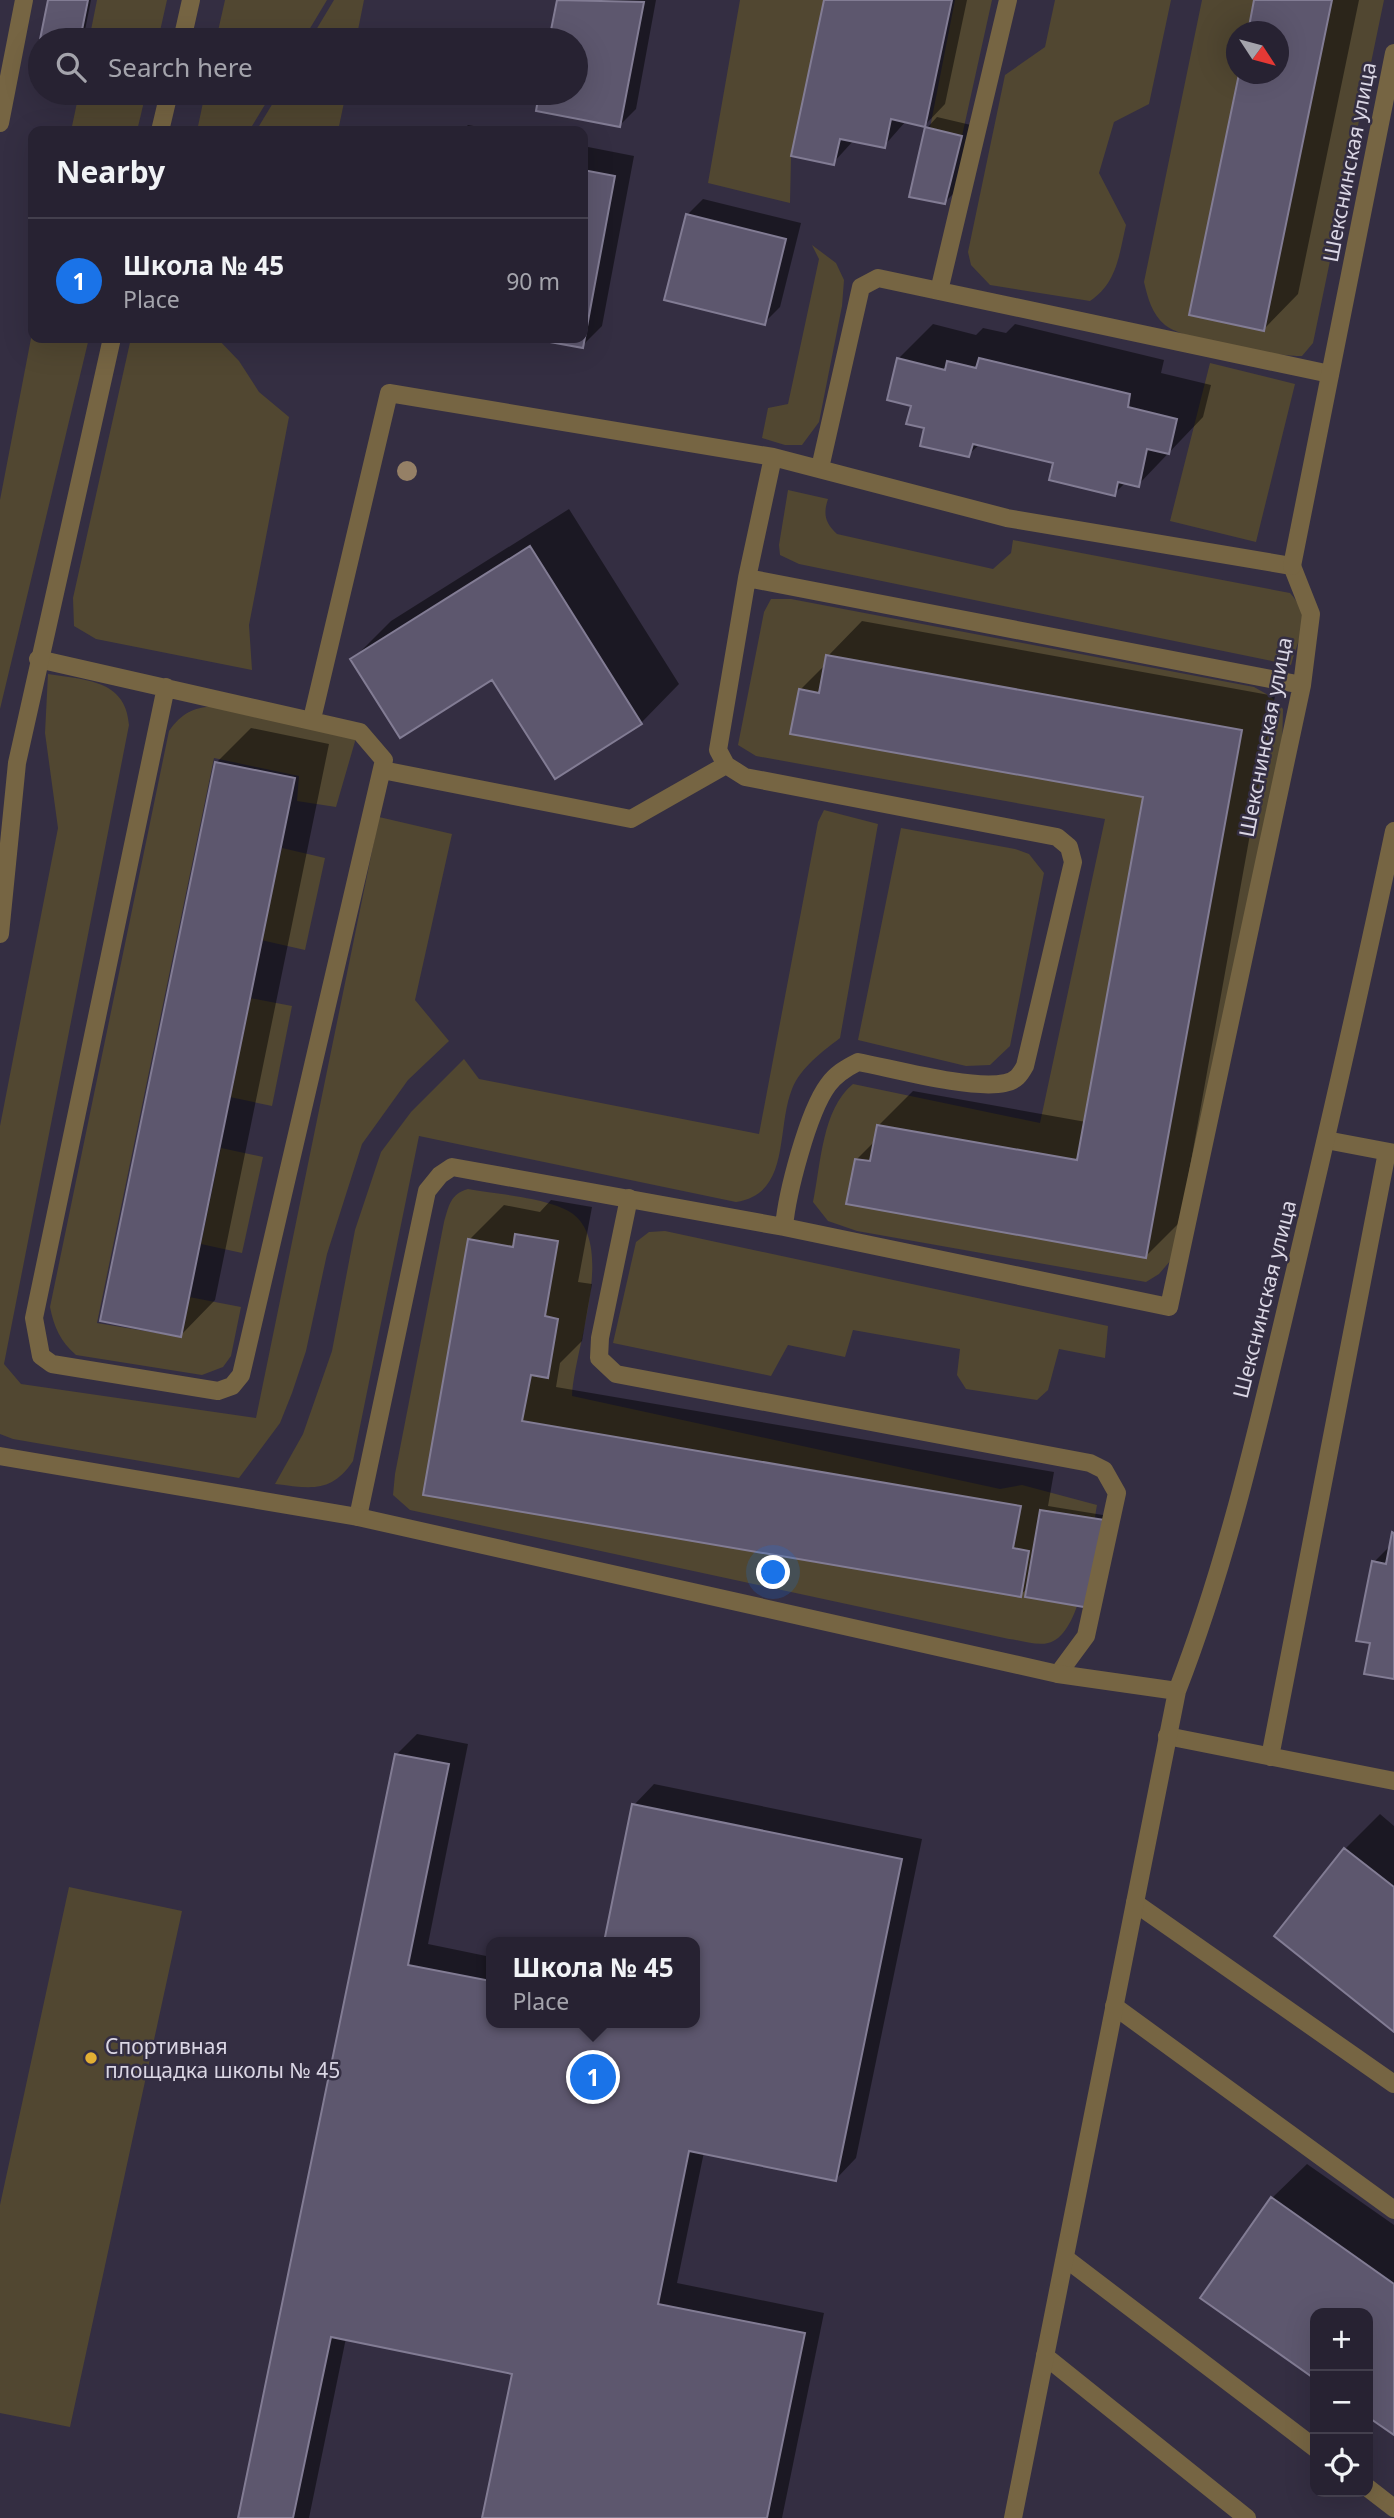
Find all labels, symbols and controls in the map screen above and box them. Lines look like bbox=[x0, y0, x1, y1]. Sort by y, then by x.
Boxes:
north arrow bbox=[1226, 21, 1289, 84]
search box bbox=[28, 28, 588, 105]
icon: search bbox=[52, 48, 90, 86]
text: Search here bbox=[108, 49, 253, 85]
street label: Шекснинская улица bbox=[1316, 60, 1382, 264]
text: Nearby bbox=[56, 151, 165, 192]
text: Школа № 45 bbox=[123, 247, 284, 283]
text: 1 bbox=[72, 265, 86, 297]
text: 90 m bbox=[506, 265, 560, 297]
text: Place bbox=[123, 283, 180, 315]
street label: Шекснинская улица bbox=[1232, 635, 1298, 839]
street label: Шекснинская улица bbox=[1226, 1197, 1302, 1401]
your location bbox=[756, 1555, 790, 1589]
popup bbox=[486, 1937, 700, 2028]
text: Школа № 45 bbox=[512, 1949, 674, 1985]
text: Place bbox=[512, 1985, 569, 2017]
place label: Спортивная площадка школы № 45 bbox=[105, 2032, 340, 2084]
marker: Спортивная площадка школы № 45 bbox=[83, 2050, 99, 2066]
pin: 1 bbox=[570, 2051, 616, 2103]
map controls bbox=[1310, 2308, 1373, 2497]
button: + bbox=[1310, 2308, 1373, 2371]
button: − bbox=[1310, 2371, 1373, 2434]
button: locate bbox=[1310, 2434, 1373, 2497]

